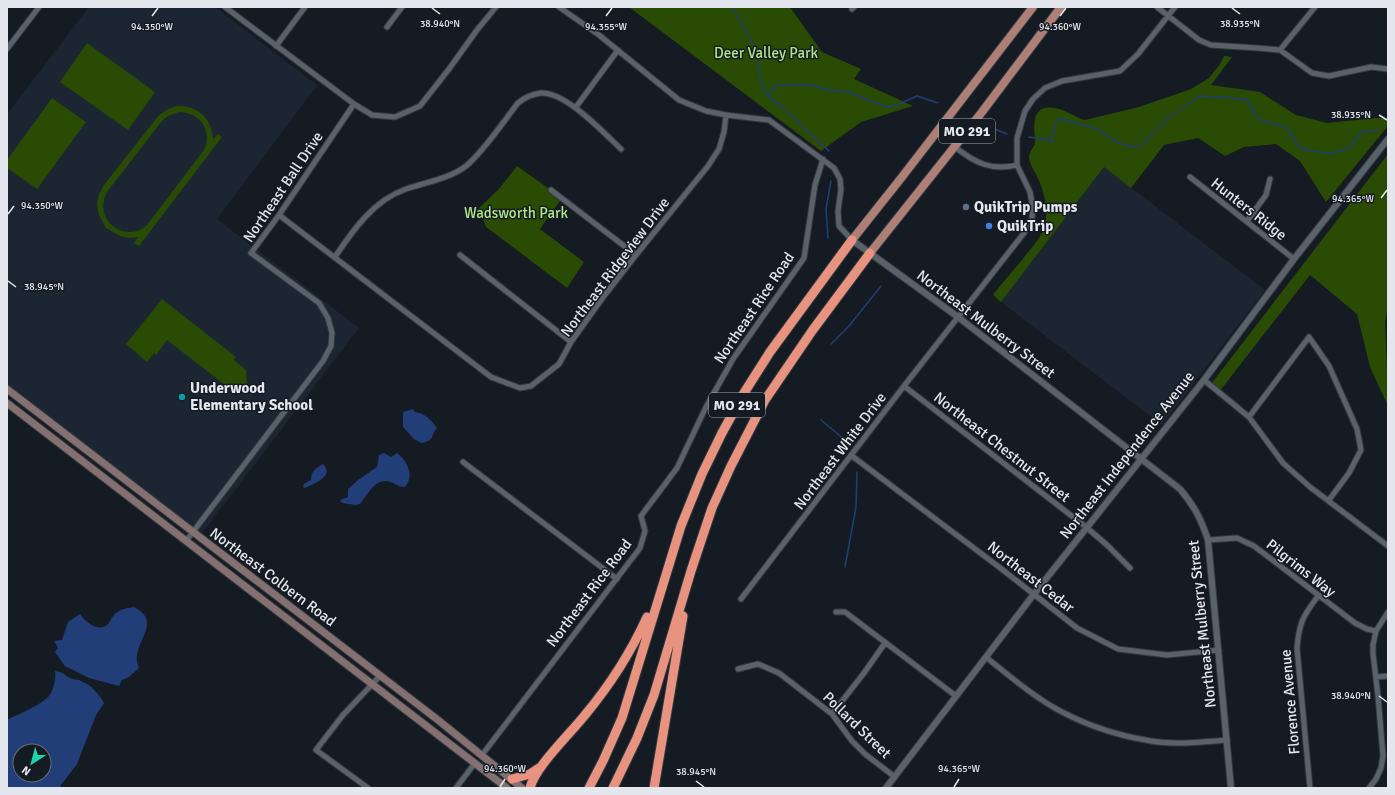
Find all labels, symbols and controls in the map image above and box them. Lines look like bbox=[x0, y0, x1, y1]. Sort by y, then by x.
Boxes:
text: 38.940°N bbox=[420, 18, 460, 30]
text: 38.935°N bbox=[1220, 18, 1260, 30]
text: 94.350°W bbox=[131, 21, 173, 33]
text: 94.355°W bbox=[585, 21, 627, 33]
text: 94.360°W bbox=[1039, 21, 1081, 33]
park label: Deer Valley Park bbox=[714, 44, 819, 62]
text: 38.935°N bbox=[1331, 109, 1371, 121]
road number: MO 291 bbox=[939, 119, 995, 143]
street label: Northeast Ball Drive bbox=[239, 128, 327, 246]
street label: Hunters Ridge bbox=[1208, 174, 1290, 244]
text: 94.365°W bbox=[1332, 193, 1374, 205]
street label: Northeast Ridgeview Drive bbox=[557, 194, 673, 340]
place label: QuikTrip Pumps bbox=[974, 198, 1078, 216]
text: 94.350°W bbox=[21, 200, 63, 212]
marker: QuikTrip Pumps bbox=[961, 202, 971, 212]
park label: Wadsworth Park bbox=[464, 204, 569, 222]
place label: QuikTrip bbox=[997, 217, 1053, 235]
marker: QuikTrip bbox=[984, 221, 994, 231]
street label: Northeast Rice Road bbox=[710, 249, 798, 367]
street label: Northeast Mulberry Street bbox=[913, 266, 1059, 382]
text: 38.945°N bbox=[24, 281, 64, 293]
street label: Northeast Independence Avenue bbox=[1056, 368, 1198, 542]
place label: Underwood Elementary School bbox=[190, 379, 313, 414]
street label: Northeast Chestnut Street bbox=[930, 388, 1074, 506]
street label: Northeast White Drive bbox=[790, 389, 890, 513]
marker: Underwood Elementary School bbox=[177, 392, 187, 402]
road number: MO 291 bbox=[709, 393, 765, 417]
street label: Northeast Colbern Road bbox=[206, 524, 340, 630]
street label: Northeast Rice Road bbox=[543, 535, 635, 651]
street label: Pilgrims Way bbox=[1263, 535, 1339, 601]
street label: Northeast Cedar bbox=[984, 538, 1078, 617]
street label: Northeast Mulberry Street bbox=[1184, 539, 1220, 709]
street label: Florence Avenue bbox=[1276, 649, 1304, 755]
street label: Pollard Street bbox=[819, 688, 895, 762]
text: 38.940°N bbox=[1331, 690, 1371, 702]
north arrow bbox=[12, 743, 52, 783]
text: N bbox=[19, 763, 33, 778]
text: 94.360°W bbox=[484, 763, 526, 775]
text: 94.365°W bbox=[938, 763, 980, 775]
text: 38.945°N bbox=[676, 766, 716, 778]

